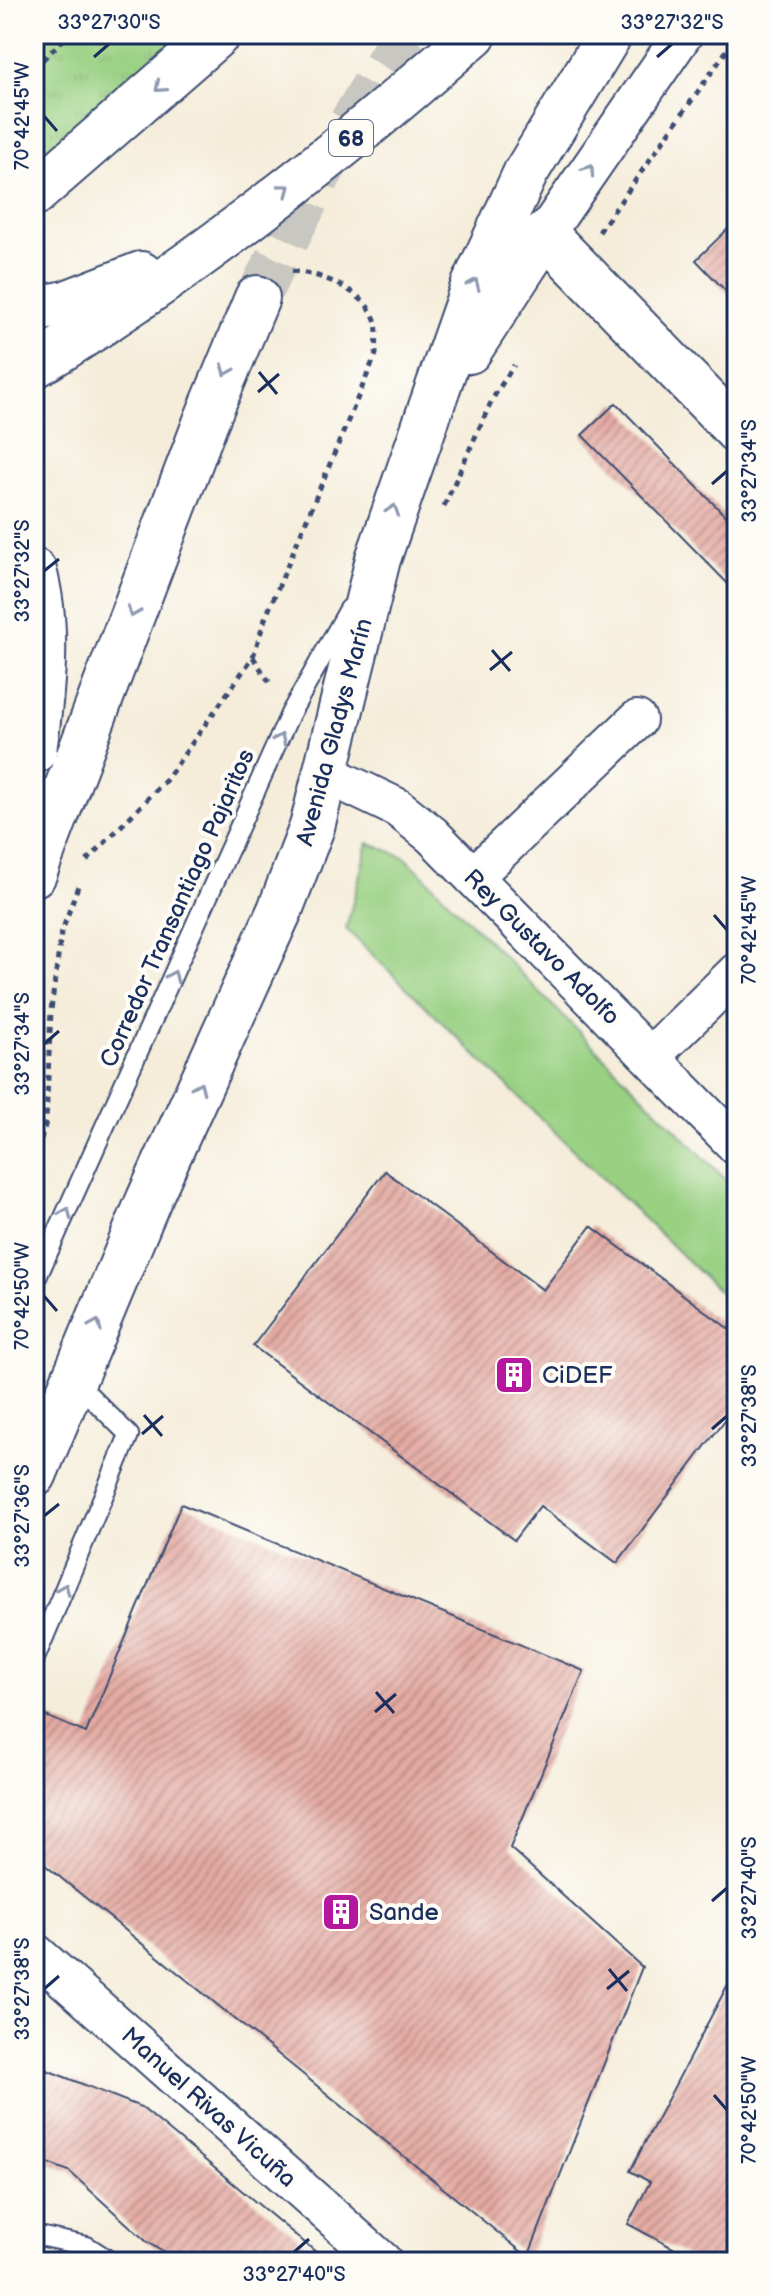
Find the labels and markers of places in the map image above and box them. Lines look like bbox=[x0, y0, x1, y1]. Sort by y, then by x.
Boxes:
building icon: CiDEF bbox=[493, 1354, 535, 1396]
place label: CiDEF bbox=[542, 1361, 613, 1390]
building icon: Sande bbox=[320, 1891, 362, 1933]
place label: Sande bbox=[369, 1898, 439, 1927]

